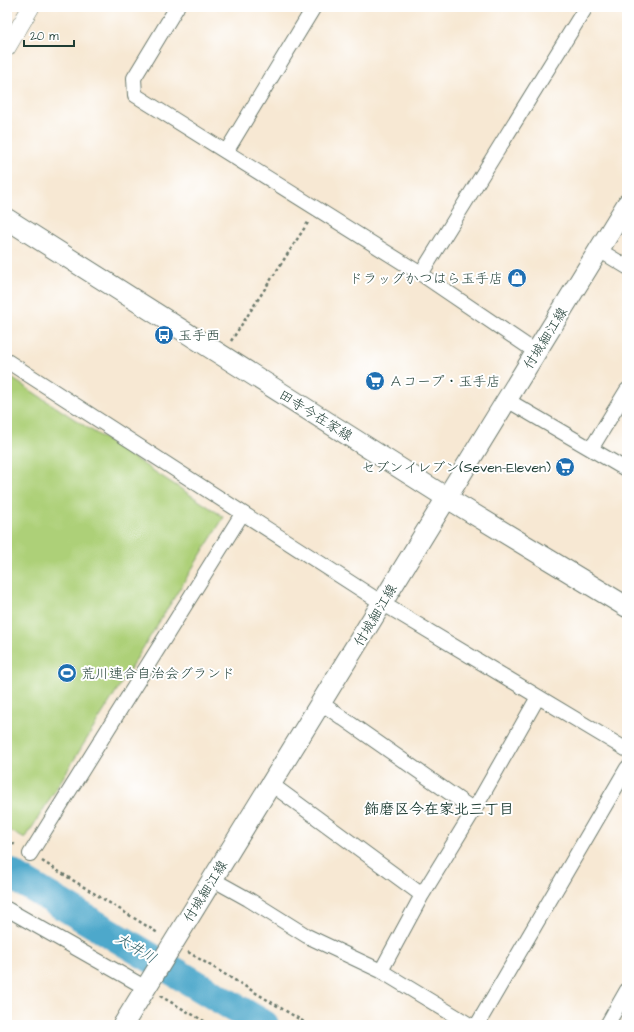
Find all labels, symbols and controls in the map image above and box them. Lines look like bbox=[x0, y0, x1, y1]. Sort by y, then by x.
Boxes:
scale bar bbox=[24, 22, 74, 48]
text: 20 m bbox=[30, 28, 59, 45]
shop icon: ドラッグかつはら玉手店 bbox=[506, 267, 528, 289]
place label: ドラッグかつはら玉手店 bbox=[349, 269, 503, 289]
street label: 付城細江線 bbox=[519, 304, 573, 374]
bus stop icon: 玉手西 bbox=[153, 324, 175, 346]
place label: 玉手西 bbox=[178, 326, 220, 346]
supermarket icon: Ａコープ・玉手店 bbox=[364, 370, 386, 392]
place label: Ａコープ・玉手店 bbox=[389, 372, 500, 392]
street label: 田寺今在家線 bbox=[275, 385, 356, 447]
supermarket icon: セブンイレブン(Seven-Eleven) bbox=[554, 456, 576, 478]
place label: セブンイレブン(Seven-Eleven) bbox=[361, 458, 551, 478]
street label: 付城細江線 bbox=[349, 580, 402, 651]
sports icon: 荒川連合自治会グランド bbox=[56, 662, 78, 684]
place label: 荒川連合自治会グランド bbox=[81, 664, 235, 684]
district label: 飾磨区今在家北三丁目 bbox=[364, 799, 514, 820]
street label: 付城細江線 bbox=[179, 857, 233, 927]
water label: 大井川 bbox=[111, 928, 160, 969]

